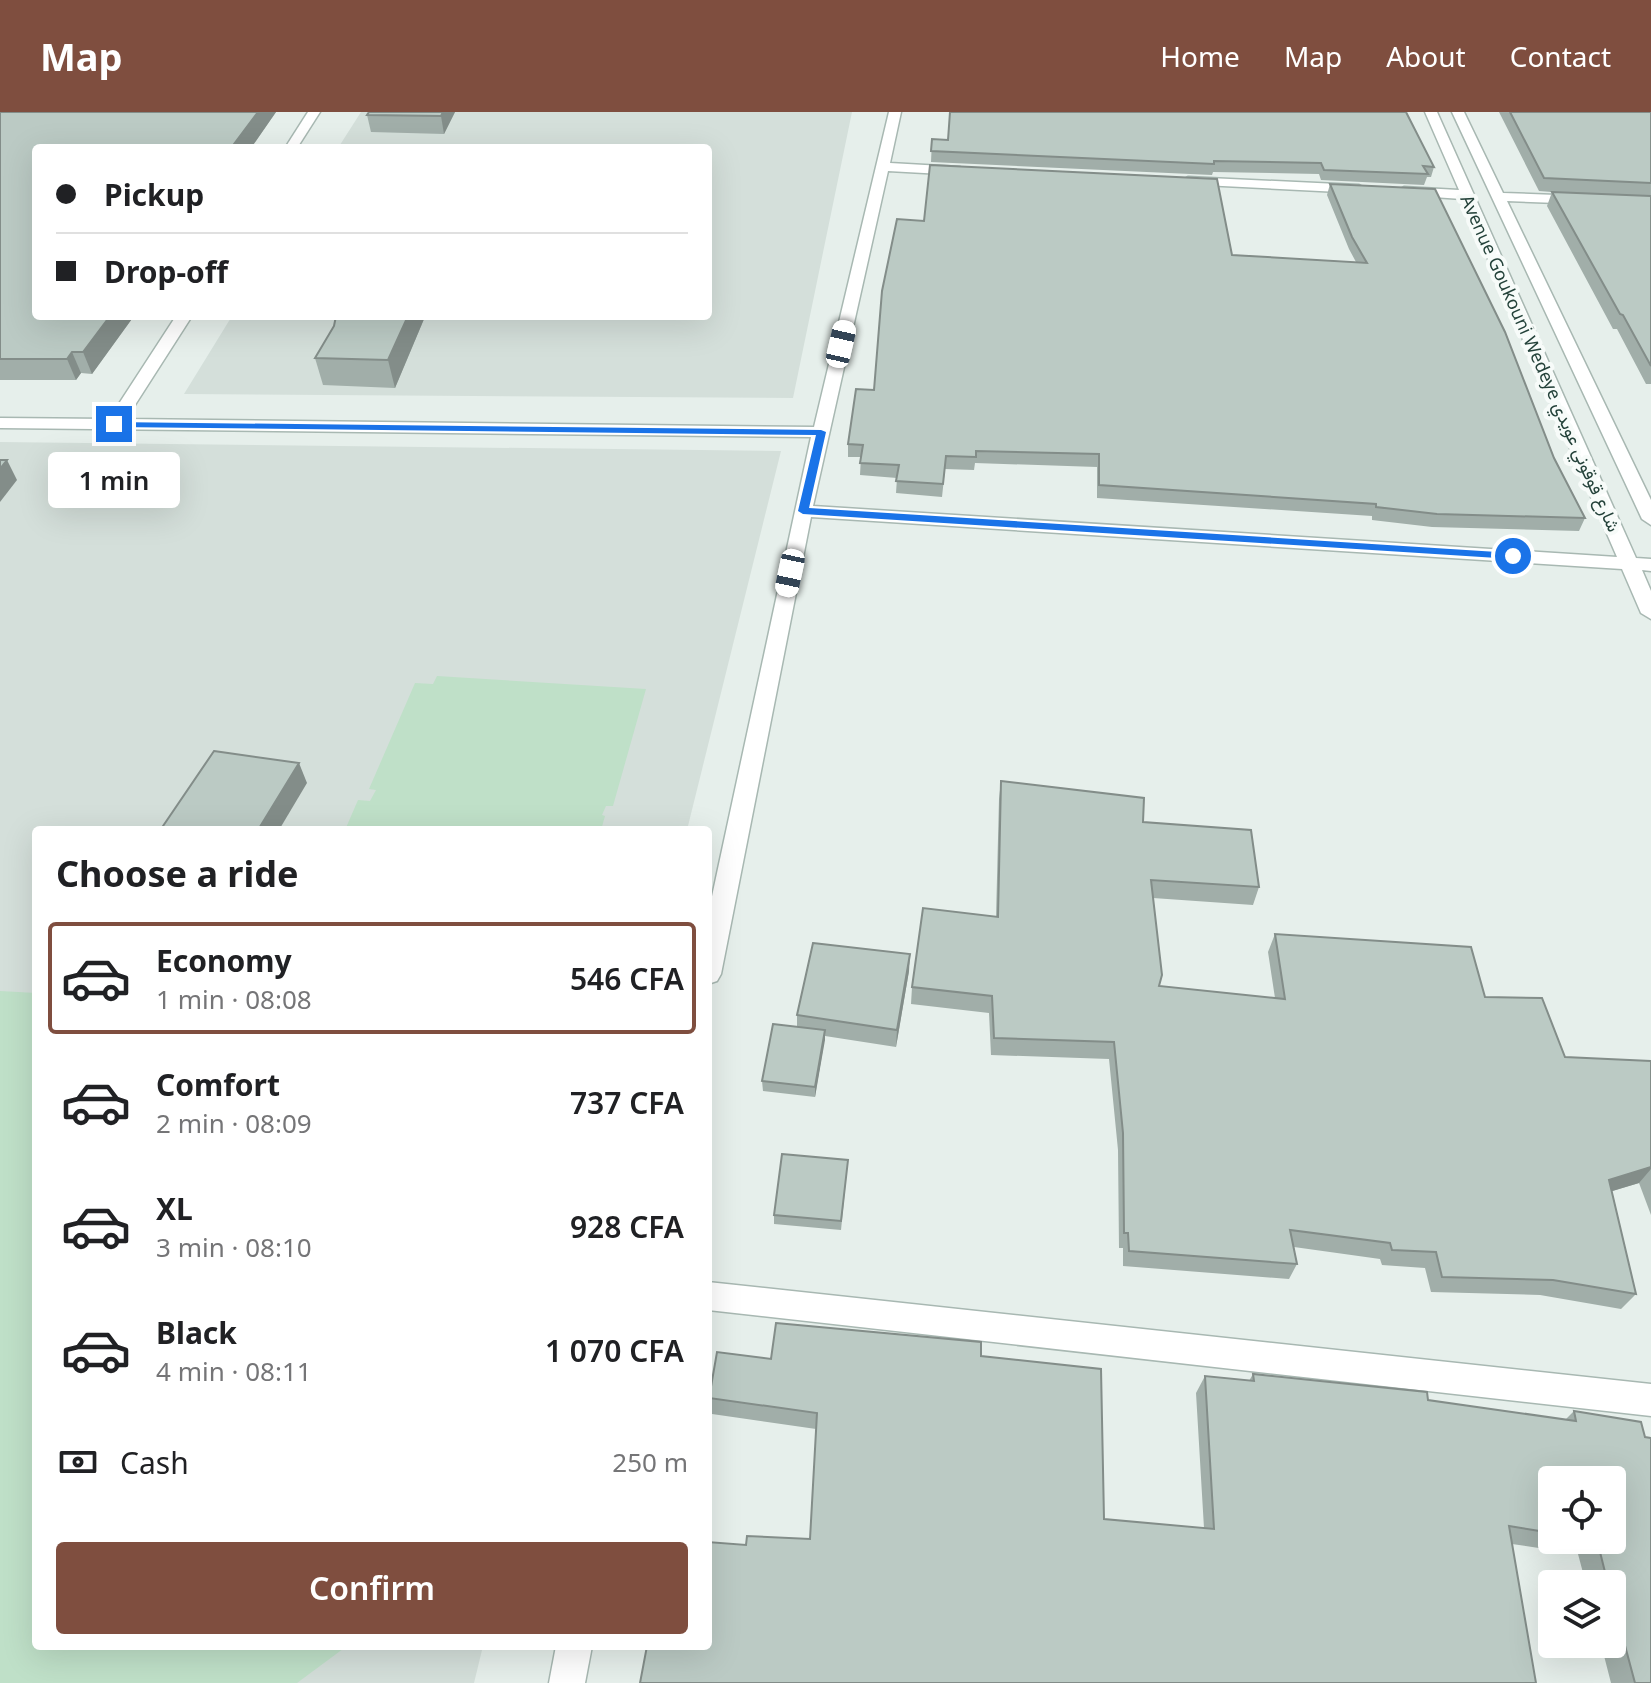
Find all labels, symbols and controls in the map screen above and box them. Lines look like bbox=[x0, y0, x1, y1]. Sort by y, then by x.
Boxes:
text: Map bbox=[40, 30, 123, 82]
text: Home bbox=[1160, 37, 1240, 75]
text: Map bbox=[1284, 37, 1342, 75]
text: About bbox=[1386, 37, 1466, 75]
text: Contact bbox=[1510, 37, 1611, 75]
text: Pickup bbox=[104, 174, 204, 215]
street label: Avenue Goukouni Wedeye شارع قوقوني عويدي bbox=[1452, 191, 1627, 537]
text: Drop-off bbox=[104, 251, 228, 292]
car bbox=[824, 318, 858, 370]
route end bbox=[96, 406, 132, 442]
callout: 1 min bbox=[48, 452, 180, 508]
text: 1 min bbox=[79, 462, 149, 498]
route start bbox=[1495, 538, 1531, 574]
car bbox=[773, 547, 807, 599]
text: Choose a ride bbox=[56, 849, 298, 898]
text: Economy bbox=[156, 940, 292, 981]
icon: car bbox=[60, 942, 132, 1014]
text: 546 CFA bbox=[570, 958, 684, 999]
text: 1 min · 08:08 bbox=[156, 981, 312, 1017]
text: Comfort bbox=[156, 1064, 280, 1105]
icon: car bbox=[60, 1066, 132, 1138]
text: 737 CFA bbox=[570, 1082, 684, 1123]
text: 2 min · 08:09 bbox=[156, 1105, 312, 1141]
text: XL bbox=[156, 1188, 193, 1229]
icon: car bbox=[60, 1190, 132, 1262]
text: 928 CFA bbox=[570, 1206, 684, 1247]
text: 3 min · 08:10 bbox=[156, 1229, 312, 1265]
text: Black bbox=[156, 1312, 237, 1353]
icon: car bbox=[60, 1314, 132, 1386]
text: 1 070 CFA bbox=[545, 1330, 684, 1371]
text: 4 min · 08:11 bbox=[156, 1353, 312, 1389]
icon: cash bbox=[56, 1440, 100, 1484]
text: Cash bbox=[120, 1442, 189, 1483]
text: 250 m bbox=[612, 1444, 688, 1480]
map controls bbox=[1538, 1466, 1626, 1658]
button: locate bbox=[1538, 1466, 1626, 1554]
button: Confirm bbox=[56, 1542, 688, 1634]
button: layers bbox=[1538, 1570, 1626, 1658]

